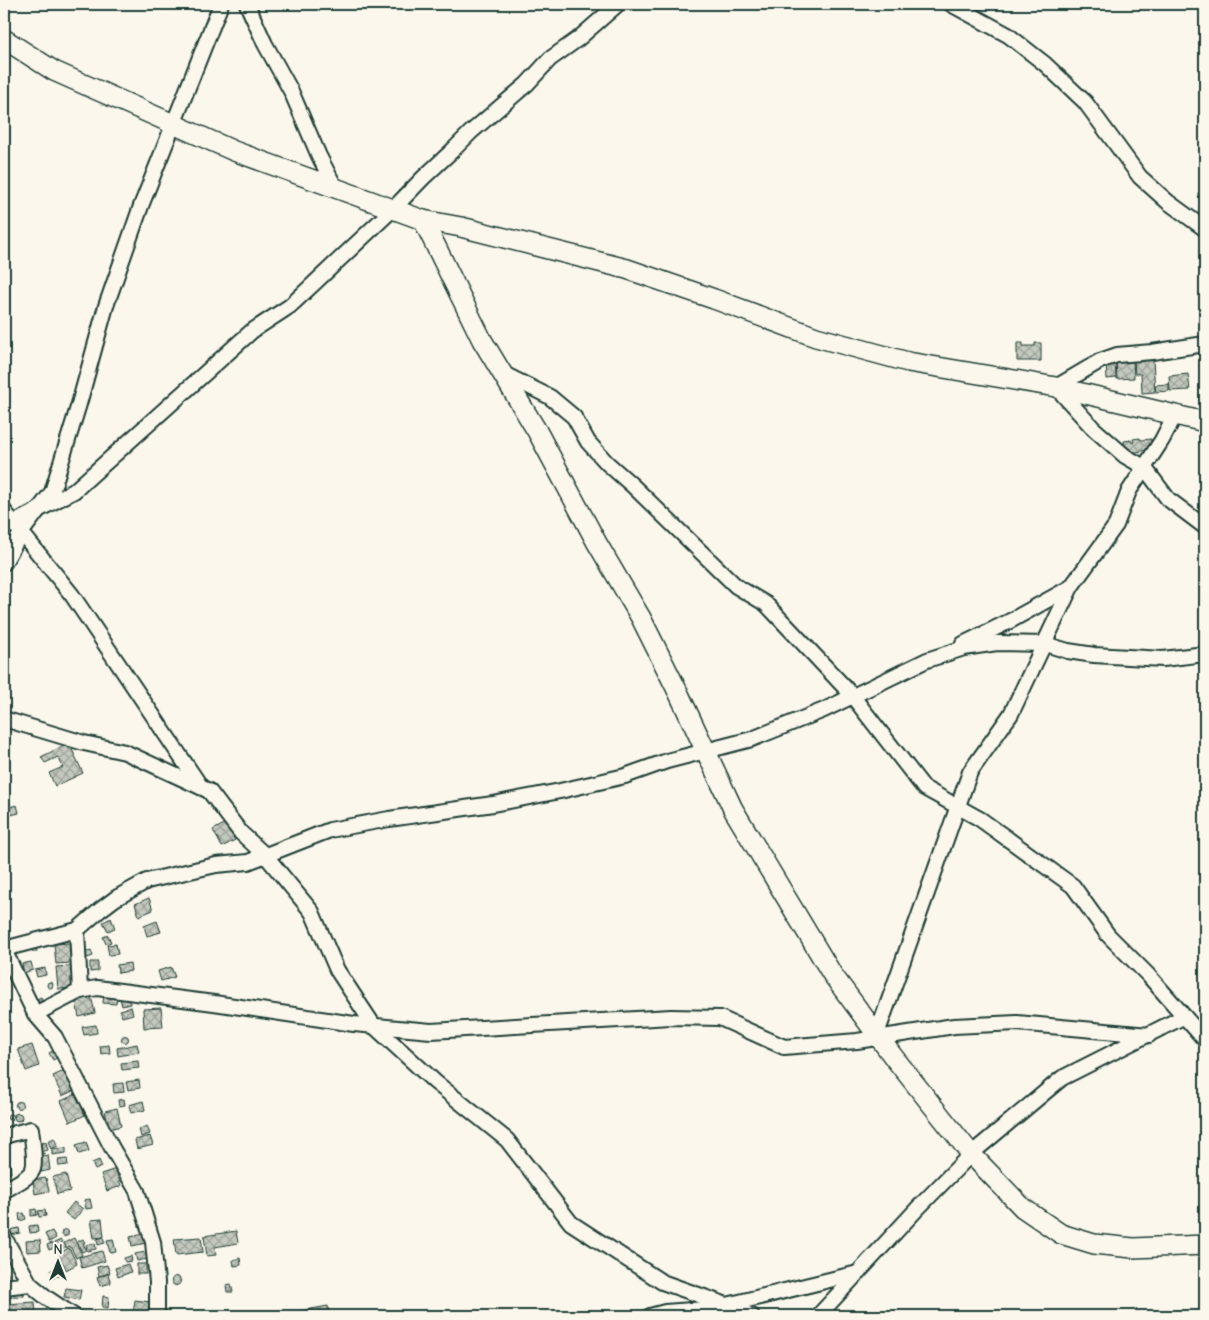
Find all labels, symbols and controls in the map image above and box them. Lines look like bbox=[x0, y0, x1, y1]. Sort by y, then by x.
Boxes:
north arrow bbox=[32, 1238, 82, 1288]
text: N bbox=[53, 1241, 63, 1258]

